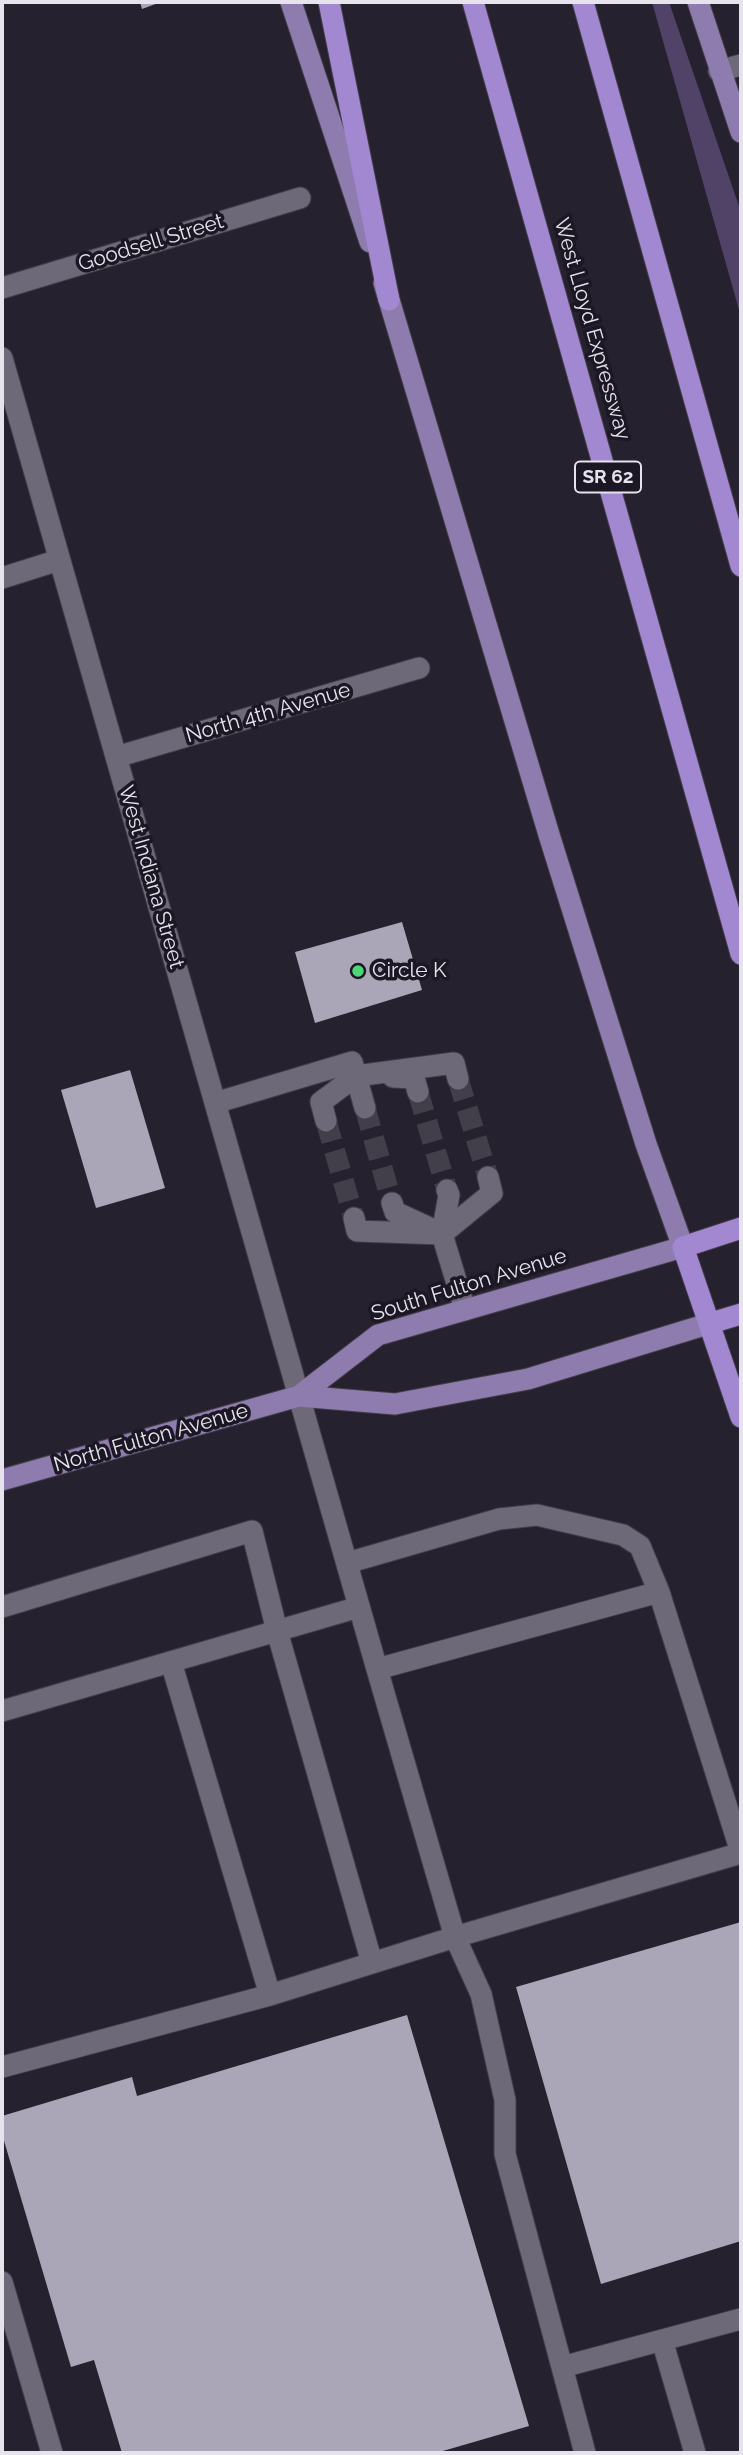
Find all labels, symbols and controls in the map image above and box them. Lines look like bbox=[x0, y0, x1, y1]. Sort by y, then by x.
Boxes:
street label: Goodsell Street bbox=[75, 209, 227, 277]
street label: West Lloyd Expressway bbox=[548, 215, 636, 443]
road number: SR 62 bbox=[575, 462, 641, 492]
street label: North 4th Avenue bbox=[183, 677, 353, 749]
street label: West Indiana Street bbox=[113, 783, 189, 971]
place label: Circle K bbox=[372, 958, 446, 984]
marker: Circle K bbox=[350, 963, 366, 979]
street label: South Fulton Avenue bbox=[368, 1243, 570, 1327]
street label: North Fulton Avenue bbox=[51, 1398, 251, 1478]

